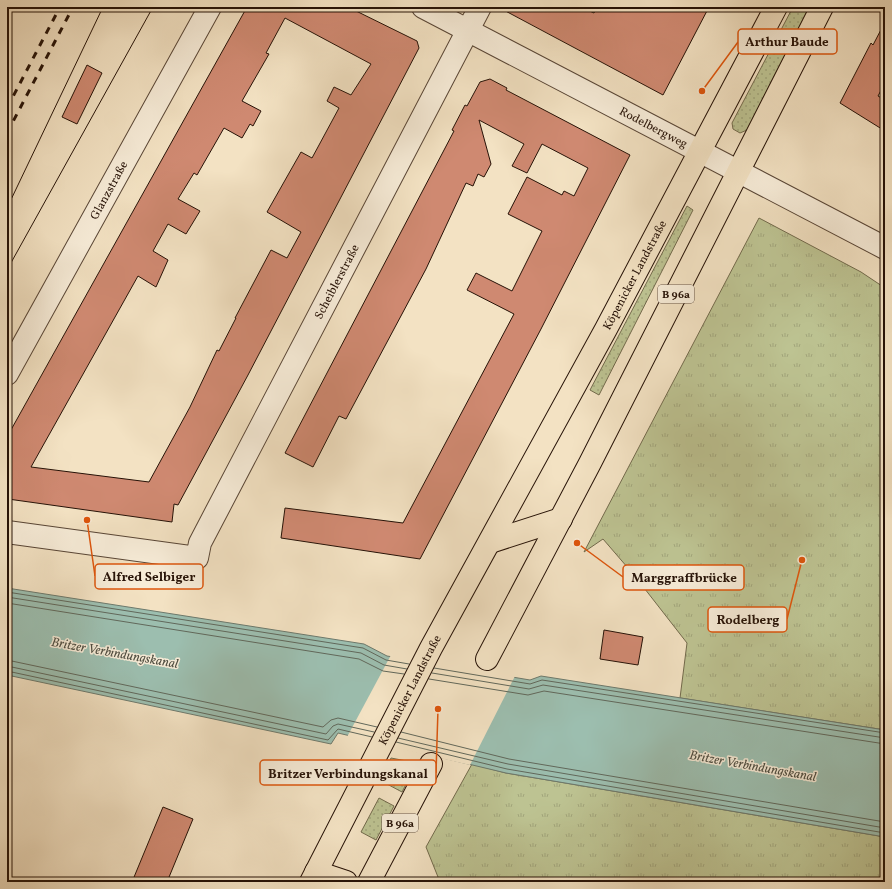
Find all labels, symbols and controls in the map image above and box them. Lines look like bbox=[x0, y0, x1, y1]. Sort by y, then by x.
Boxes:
callout: Arthur Baude bbox=[738, 29, 837, 54]
text: Arthur Baude bbox=[745, 34, 829, 52]
street label: Rodelbergweg bbox=[616, 104, 690, 153]
street label: Glanzstraße bbox=[87, 158, 132, 223]
street label: Köpenicker Landstraße bbox=[600, 217, 671, 333]
street label: Scheiblerstraße bbox=[311, 242, 364, 322]
road number: B 96a bbox=[658, 285, 694, 303]
callout: Alfred Selbiger bbox=[95, 564, 203, 589]
callout: Marggraffbrücke bbox=[623, 565, 744, 590]
text: Alfred Selbiger bbox=[103, 569, 195, 587]
text: Marggraffbrücke bbox=[631, 570, 737, 588]
callout: Rodelberg bbox=[708, 607, 787, 632]
text: Rodelberg bbox=[716, 612, 780, 630]
street label: Köpenicker Landstraße bbox=[376, 632, 446, 748]
water label: Britzer Verbindungskanal bbox=[50, 634, 180, 674]
water label: Britzer Verbindungskanal bbox=[688, 747, 818, 787]
callout: Britzer Verbindungskanal bbox=[260, 760, 436, 785]
text: Britzer Verbindungskanal bbox=[268, 766, 429, 784]
road number: B 96a bbox=[382, 814, 418, 832]

